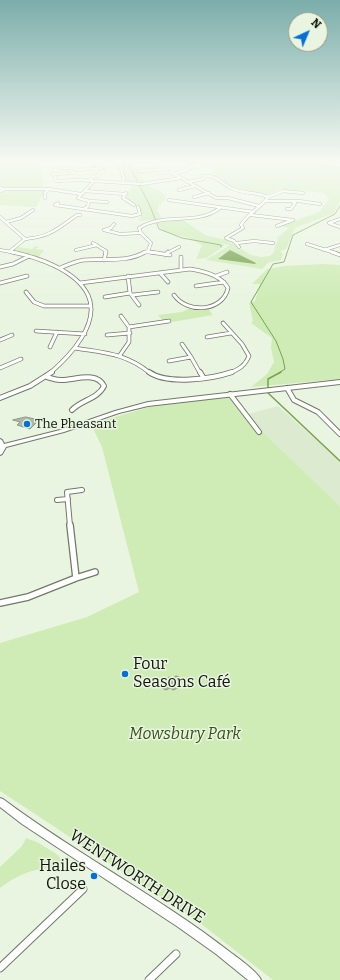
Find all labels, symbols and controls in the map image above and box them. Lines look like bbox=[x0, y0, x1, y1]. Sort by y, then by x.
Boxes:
north arrow bbox=[288, 12, 328, 52]
text: N bbox=[308, 16, 324, 31]
place label: The Pheasant bbox=[35, 416, 116, 432]
marker: The Pheasant bbox=[22, 419, 32, 429]
place label: Four Seasons Café bbox=[133, 655, 231, 693]
marker: Four Seasons Café bbox=[120, 669, 130, 679]
park label: Mowsbury Park bbox=[129, 725, 241, 745]
street label: WENTWORTH DRIVE bbox=[66, 826, 208, 928]
place label: Hailes Close bbox=[39, 857, 86, 895]
marker: Hailes Close bbox=[89, 871, 99, 881]

